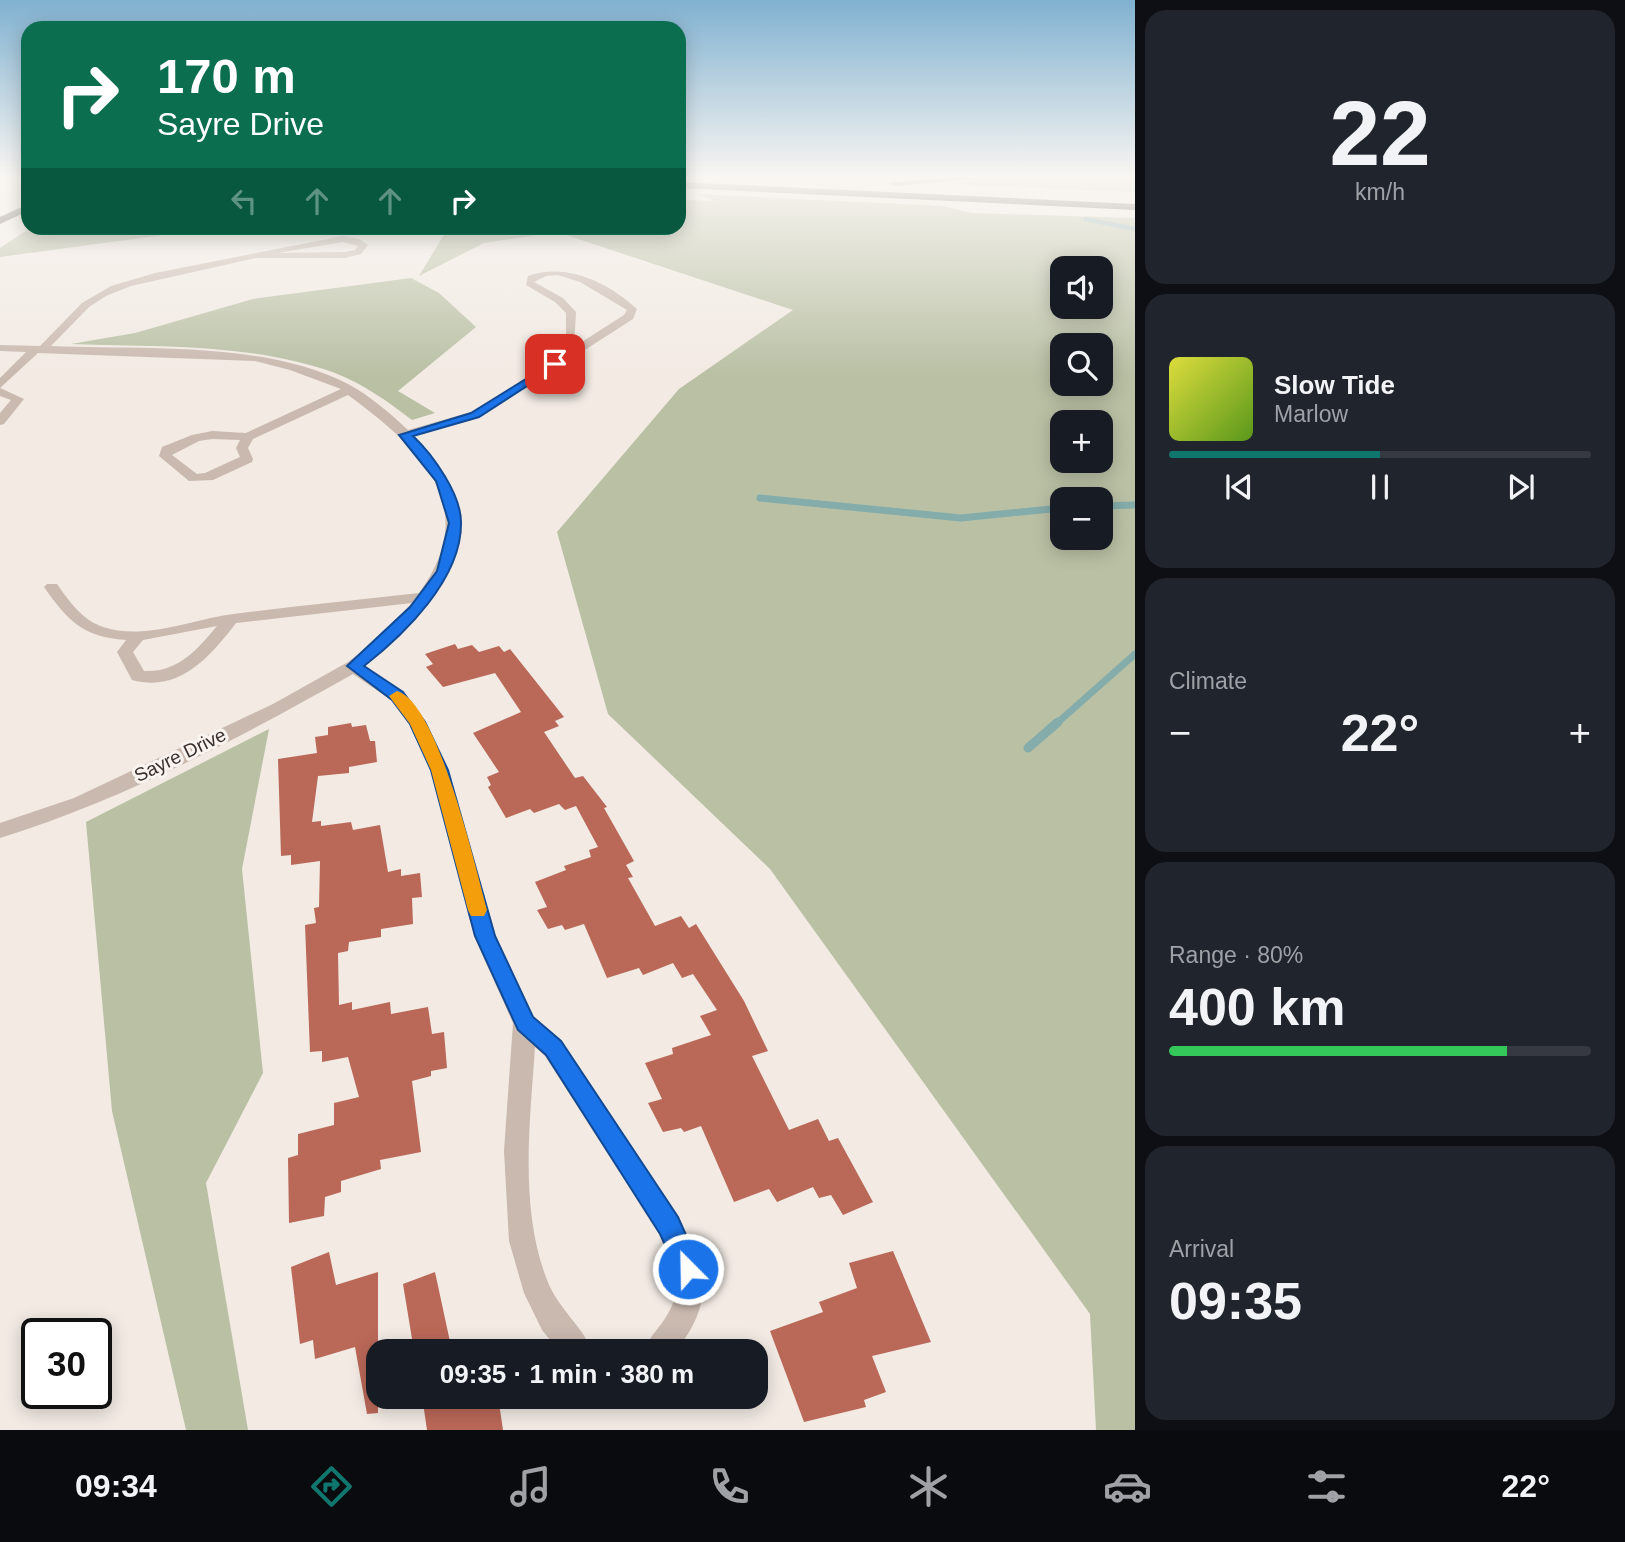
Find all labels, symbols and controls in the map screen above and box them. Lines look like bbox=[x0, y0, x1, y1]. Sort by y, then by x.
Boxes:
icon: right bbox=[42, 49, 133, 140]
text: 170 m bbox=[157, 49, 296, 103]
text: 22 bbox=[1329, 83, 1431, 184]
text: Sayre Drive bbox=[157, 106, 324, 142]
text: km/h bbox=[1355, 179, 1405, 205]
icon: left bbox=[225, 182, 263, 220]
icon: ahead bbox=[298, 182, 336, 220]
icon: ahead bbox=[371, 182, 409, 220]
icon: right bbox=[444, 182, 482, 220]
map controls bbox=[1050, 256, 1113, 550]
button: sound bbox=[1050, 256, 1113, 319]
button: search bbox=[1050, 333, 1113, 396]
pin bbox=[525, 334, 585, 394]
icon: arrive bbox=[536, 345, 574, 383]
text: Slow Tide bbox=[1274, 370, 1395, 400]
text: Marlow bbox=[1274, 401, 1348, 427]
button: + bbox=[1050, 410, 1113, 473]
icon: previous bbox=[1220, 468, 1258, 506]
icon: pause bbox=[1361, 468, 1399, 506]
icon: next bbox=[1502, 468, 1540, 506]
button: − bbox=[1050, 487, 1113, 550]
text: Climate bbox=[1169, 668, 1247, 694]
text: 22° bbox=[1341, 704, 1419, 762]
text: − bbox=[1169, 712, 1191, 754]
text: + bbox=[1569, 712, 1591, 754]
street label: Sayre Drive bbox=[131, 724, 229, 786]
text: Range · 80% bbox=[1169, 942, 1303, 968]
text: 400 km bbox=[1169, 978, 1345, 1036]
position arrow bbox=[651, 1232, 725, 1306]
text: Arrival bbox=[1169, 1236, 1234, 1262]
text: 09:35 bbox=[1169, 1272, 1302, 1330]
speed limit sign: 30 bbox=[21, 1318, 112, 1409]
text: 09:35 · 1 min · 380 m bbox=[440, 1359, 694, 1389]
icon: directions bbox=[307, 1462, 356, 1511]
icon: music bbox=[506, 1462, 555, 1511]
icon: phone bbox=[705, 1462, 754, 1511]
icon: climate bbox=[904, 1462, 953, 1511]
icon: car bbox=[1103, 1462, 1152, 1511]
icon: filters bbox=[1302, 1462, 1351, 1511]
text: 09:34 bbox=[75, 1468, 157, 1504]
text: 22° bbox=[1502, 1468, 1550, 1504]

